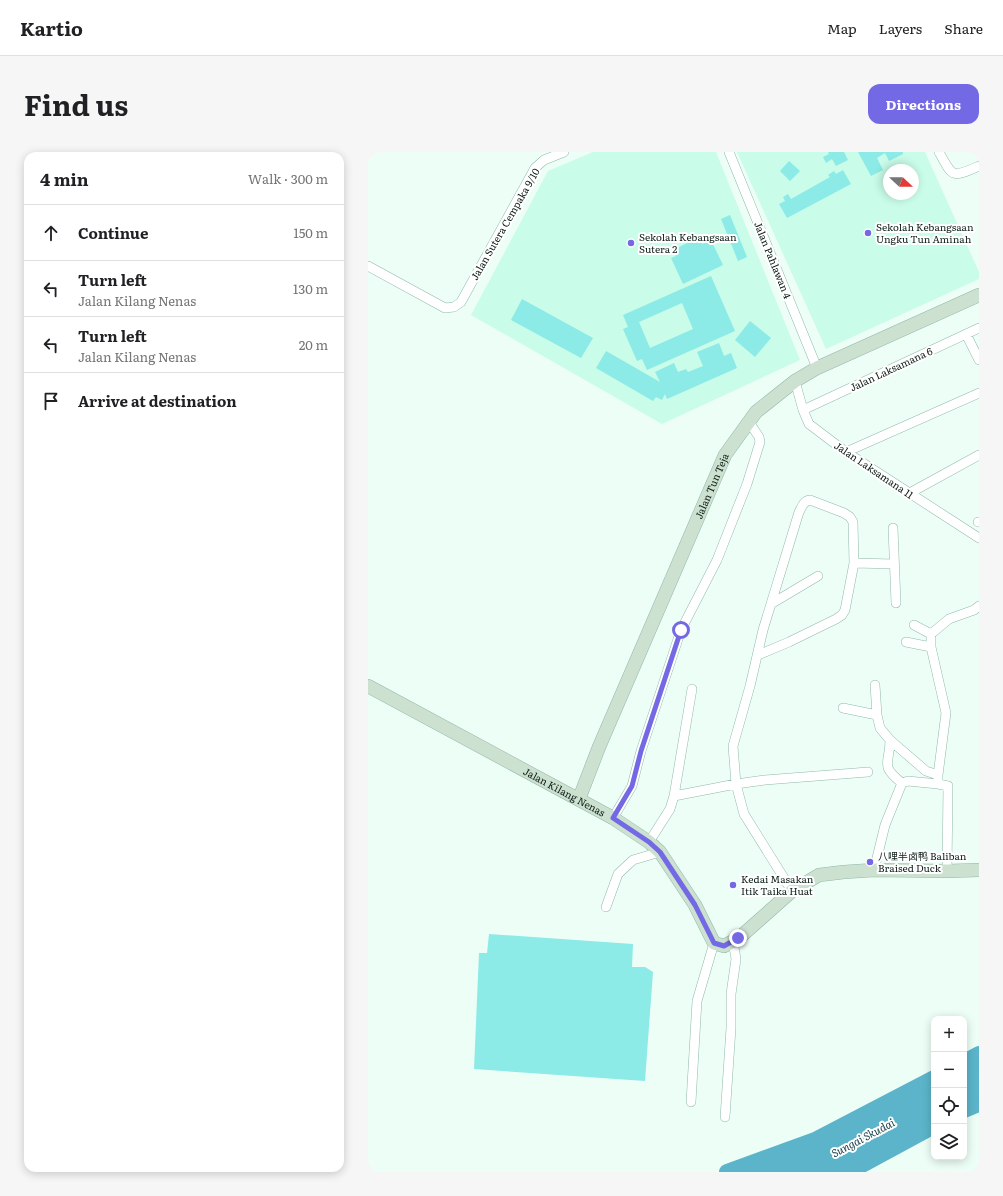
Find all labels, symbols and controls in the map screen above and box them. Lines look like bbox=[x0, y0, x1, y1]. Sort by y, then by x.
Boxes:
text: Kartio bbox=[20, 14, 83, 42]
text: Map bbox=[827, 18, 857, 38]
text: Layers bbox=[879, 18, 922, 38]
text: Share bbox=[944, 18, 983, 38]
text: Find us bbox=[24, 83, 128, 125]
button: Directions bbox=[868, 84, 979, 124]
north arrow bbox=[883, 164, 919, 200]
street label: Jalan Sutera Cempaka 9/10 bbox=[466, 165, 543, 283]
text: 4 min bbox=[40, 166, 89, 191]
text: Walk · 300 m bbox=[248, 169, 328, 188]
street label: Jalan Pahlawan 4 bbox=[751, 219, 796, 301]
place label: Sekolah Kebangsaan Ungku Tun Aminah bbox=[876, 219, 974, 246]
text: Continue bbox=[78, 221, 148, 244]
icon: ahead bbox=[40, 222, 62, 244]
text: 150 m bbox=[293, 223, 328, 242]
marker: Sekolah Kebangsaan Ungku Tun Aminah bbox=[863, 228, 873, 238]
place label: Sekolah Kebangsaan Sutera 2 bbox=[639, 229, 737, 256]
marker: Sekolah Kebangsaan Sutera 2 bbox=[626, 238, 636, 248]
text: Turn left bbox=[78, 268, 147, 291]
icon: left bbox=[40, 278, 62, 300]
text: 130 m bbox=[293, 279, 328, 298]
text: Jalan Kilang Nenas bbox=[78, 291, 196, 310]
text: Turn left bbox=[78, 324, 147, 347]
icon: left bbox=[40, 334, 62, 356]
text: 20 m bbox=[299, 335, 328, 354]
street label: Jalan Laksamana 6 bbox=[847, 342, 935, 394]
text: Jalan Kilang Nenas bbox=[78, 347, 196, 366]
text: Arrive at destination bbox=[78, 389, 237, 412]
icon: arrive bbox=[40, 390, 62, 412]
street label: Jalan Laksamana 11 bbox=[832, 437, 917, 502]
street label: Jalan Tun Teja bbox=[690, 450, 732, 521]
route start bbox=[672, 621, 690, 639]
street label: Jalan Kilang Nenas bbox=[521, 763, 609, 820]
place label: 八哩半卤鸭 Baliban Braised Duck bbox=[878, 848, 967, 875]
marker: 八哩半卤鸭 Baliban Braised Duck bbox=[865, 857, 875, 867]
place label: Kedai Masakan Itik Taika Huat bbox=[741, 871, 814, 898]
marker: Kedai Masakan Itik Taika Huat bbox=[728, 880, 738, 890]
route end bbox=[729, 929, 747, 947]
map controls bbox=[931, 1016, 967, 1160]
button: + bbox=[931, 1016, 967, 1052]
button: − bbox=[931, 1052, 967, 1088]
button: locate bbox=[931, 1088, 967, 1124]
water label: Sungai Skudai bbox=[828, 1113, 898, 1161]
button: layers bbox=[931, 1124, 967, 1160]

